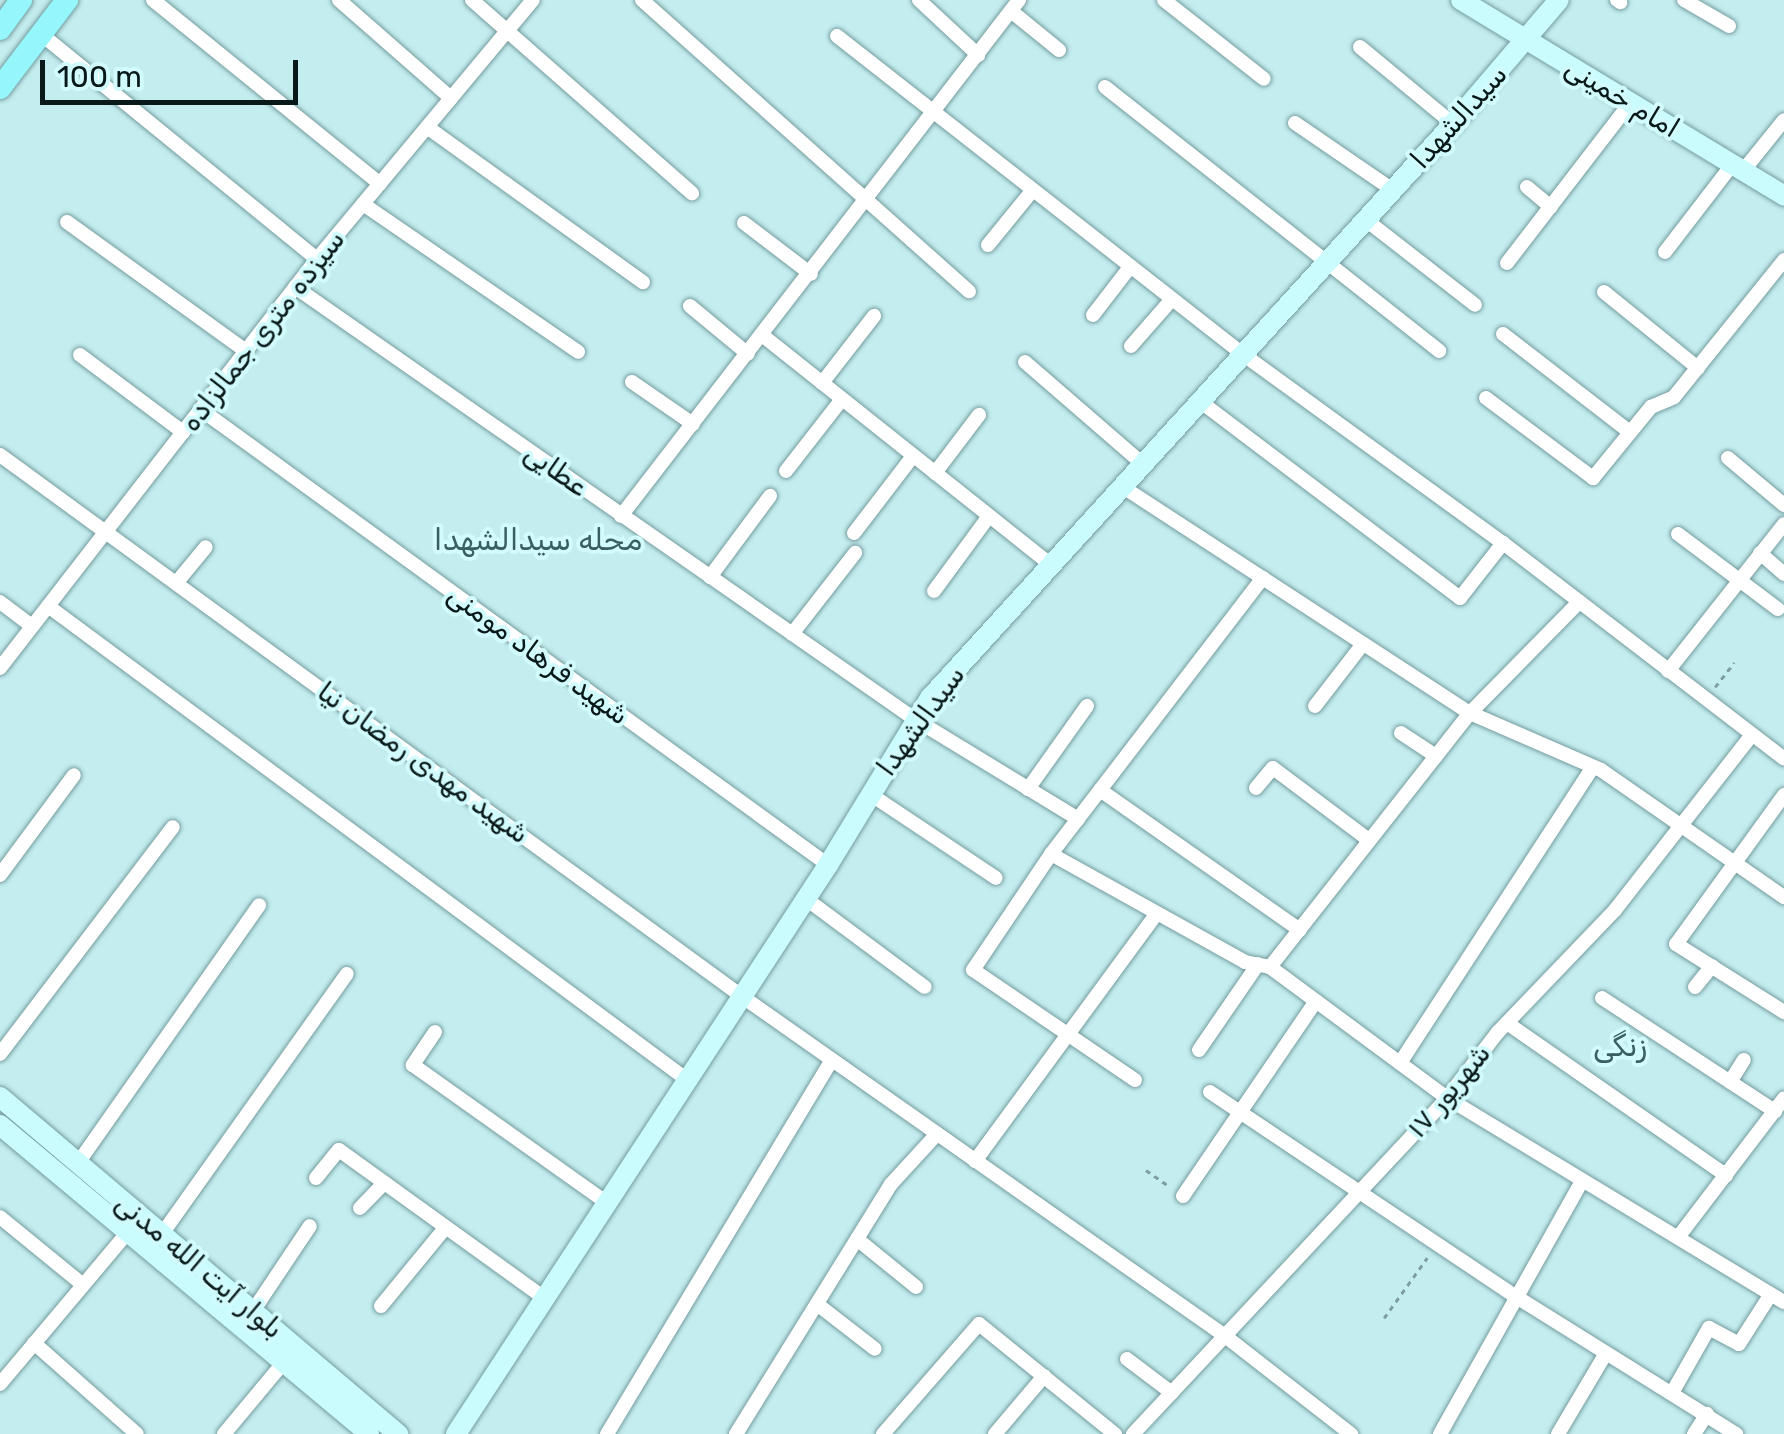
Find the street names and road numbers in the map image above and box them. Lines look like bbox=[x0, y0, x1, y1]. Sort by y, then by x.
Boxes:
street label: امام خمینی bbox=[1559, 51, 1685, 145]
street label: سیدالشهدا bbox=[1404, 58, 1514, 176]
street label: سیزده متری جمالزاده bbox=[174, 224, 352, 438]
street label: عطایی bbox=[518, 436, 594, 504]
street label: شهید فرهاد مومنی bbox=[441, 578, 635, 732]
street label: سیدالشهدا bbox=[870, 659, 972, 783]
street label: شهید مهدی رمضان نیا bbox=[311, 675, 535, 851]
street label: ۱۷ شهریور bbox=[1400, 1037, 1498, 1145]
street label: بلوار آیت الله مدنی bbox=[108, 1186, 290, 1346]

